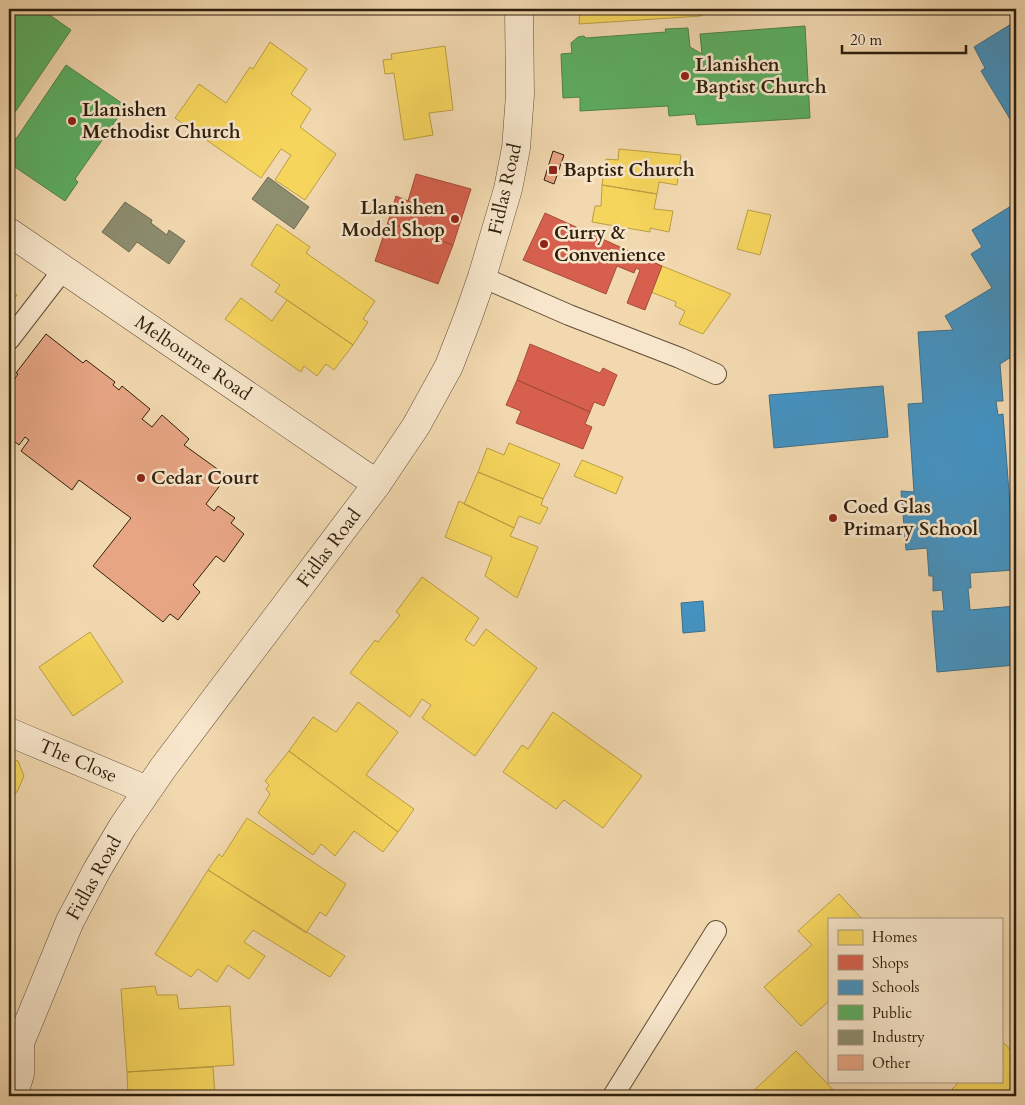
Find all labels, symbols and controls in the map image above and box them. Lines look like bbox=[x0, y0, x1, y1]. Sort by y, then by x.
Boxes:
scale bar bbox=[842, 22, 966, 54]
text: 20 m bbox=[850, 30, 882, 50]
place label: Llanishen Baptist Church bbox=[695, 52, 827, 100]
marker: Llanishen Baptist Church bbox=[679, 70, 691, 82]
place label: Llanishen Methodist Church bbox=[82, 97, 241, 145]
marker: Llanishen Methodist Church bbox=[66, 115, 78, 127]
street label: Fidlas Road bbox=[482, 141, 528, 237]
place label: Baptist Church bbox=[563, 157, 695, 183]
marker: Baptist Church bbox=[547, 164, 559, 176]
place label: Llanishen Model Shop bbox=[341, 195, 446, 243]
marker: Llanishen Model Shop bbox=[449, 213, 461, 225]
place label: Curry & Convenience bbox=[554, 220, 666, 268]
marker: Curry & Convenience bbox=[538, 238, 550, 250]
street label: Melbourne Road bbox=[130, 309, 256, 407]
place label: Cedar Court bbox=[151, 465, 259, 491]
marker: Cedar Court bbox=[135, 472, 147, 484]
place label: Coed Glas Primary School bbox=[843, 494, 979, 542]
street label: Fidlas Road bbox=[291, 503, 367, 593]
marker: Coed Glas Primary School bbox=[827, 512, 839, 524]
street label: The Close bbox=[35, 733, 121, 789]
street label: Fidlas Road bbox=[60, 831, 128, 925]
legend bbox=[828, 918, 1002, 1082]
text: Homes bbox=[872, 927, 917, 947]
text: Shops bbox=[872, 953, 909, 973]
text: Schools bbox=[872, 977, 920, 997]
text: Public bbox=[872, 1003, 912, 1023]
text: Industry bbox=[872, 1027, 925, 1047]
text: Other bbox=[872, 1053, 911, 1073]

